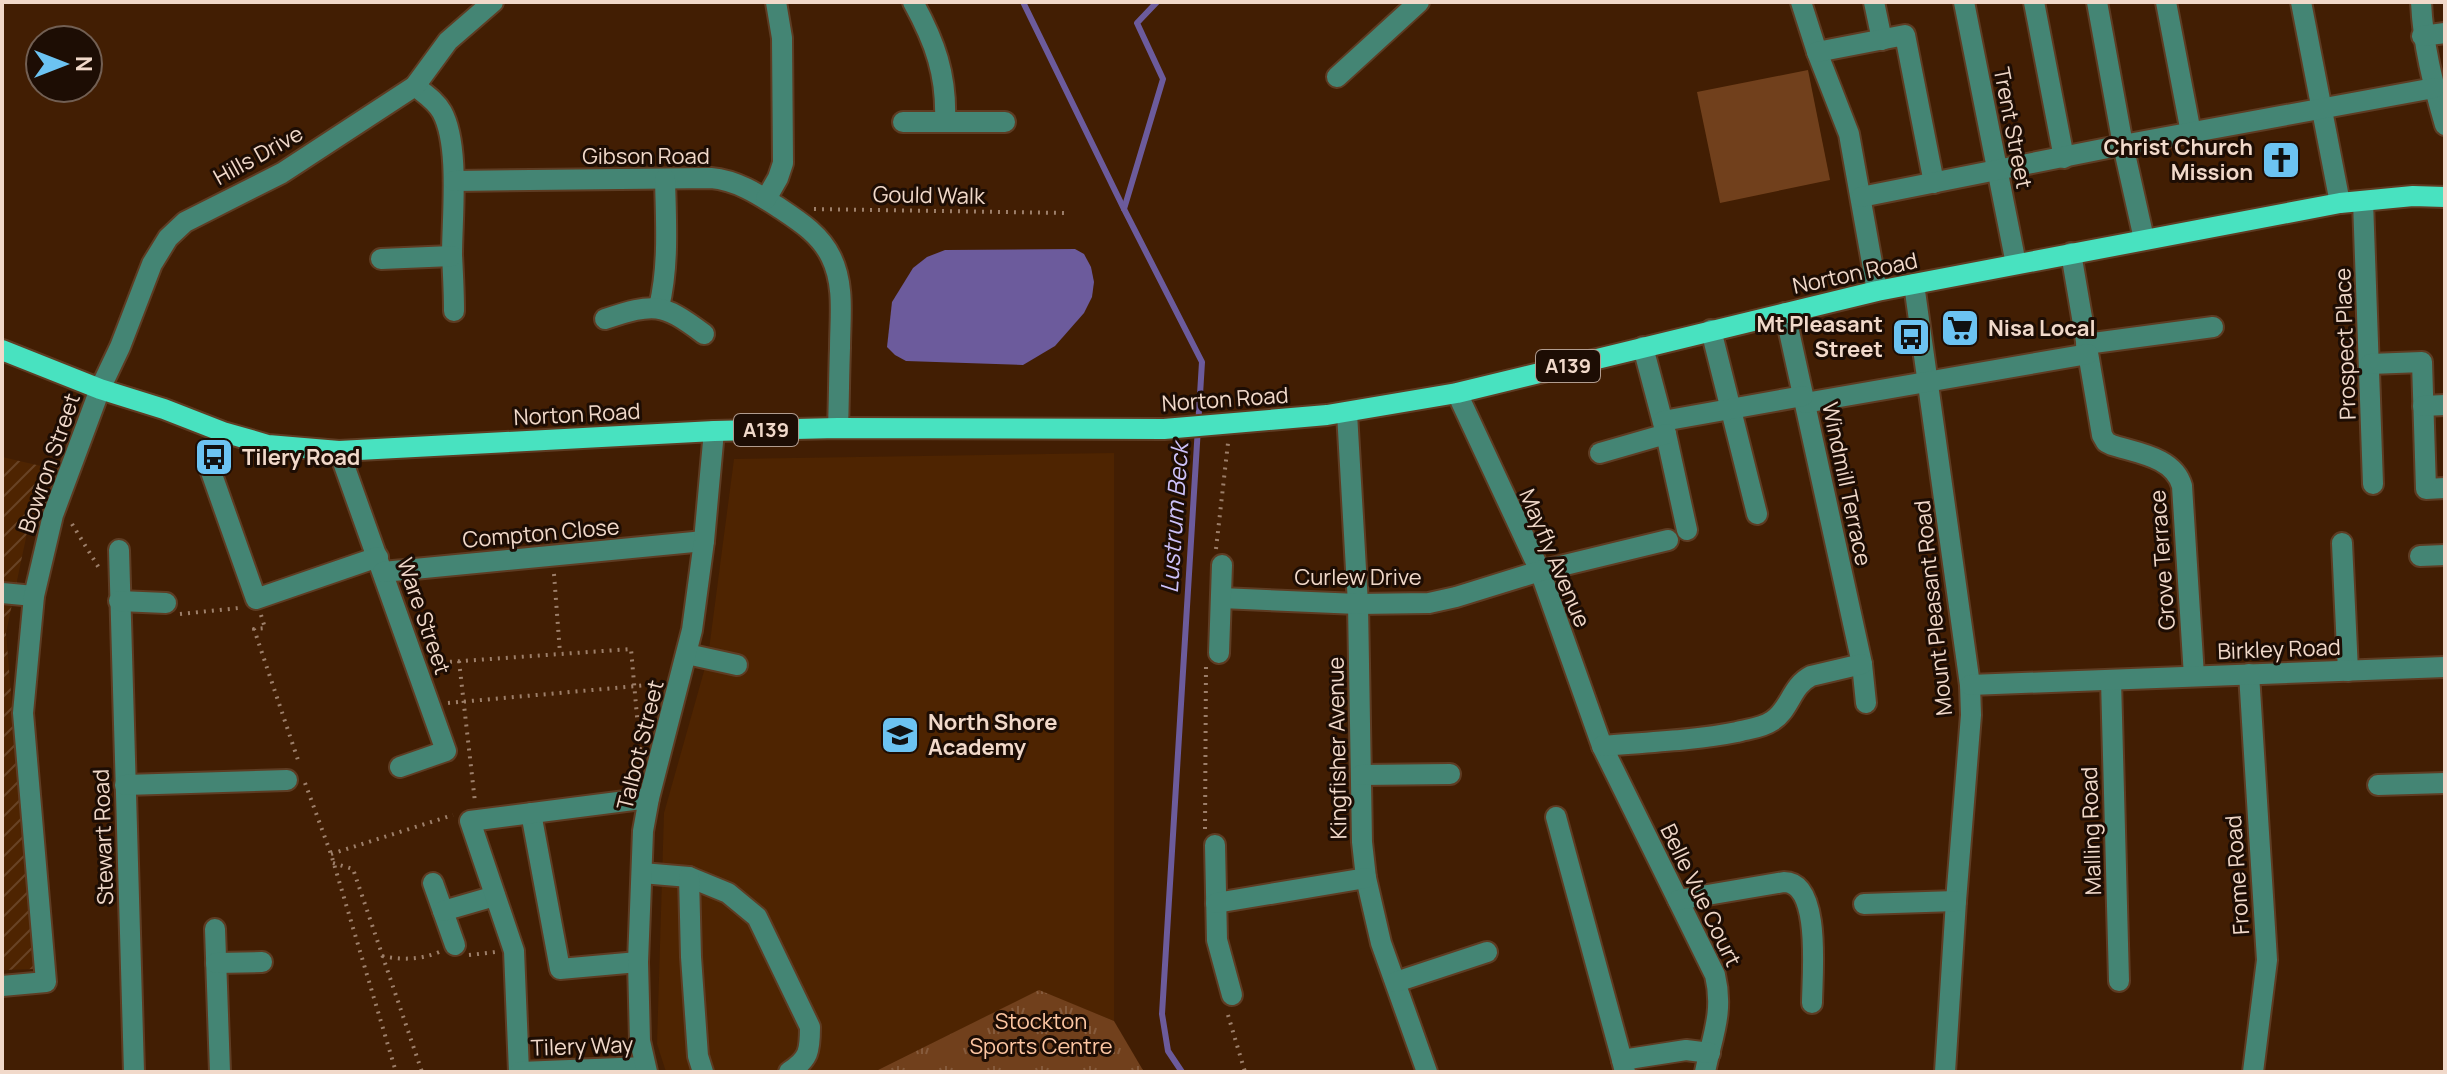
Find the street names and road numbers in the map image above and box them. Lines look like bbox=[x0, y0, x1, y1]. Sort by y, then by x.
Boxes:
street label: Trent Street bbox=[1987, 65, 2040, 191]
street label: Hills Drive bbox=[208, 118, 308, 192]
street label: Gibson Road bbox=[582, 141, 710, 171]
street label: Gould Walk bbox=[873, 179, 986, 211]
street label: Norton Road bbox=[1790, 245, 1920, 301]
street label: Prospect Place bbox=[2327, 267, 2363, 421]
road number: A139 bbox=[1536, 350, 1600, 382]
street label: Norton Road bbox=[1161, 380, 1289, 418]
street label: Bowron Street bbox=[11, 389, 87, 537]
street label: Norton Road bbox=[513, 396, 641, 432]
street label: Windmill Terrace bbox=[1815, 400, 1879, 569]
road number: A139 bbox=[734, 414, 798, 446]
street label: Mayfly Avenue bbox=[1512, 484, 1598, 632]
street label: Grove Terrace bbox=[2142, 489, 2182, 631]
street label: Mount Pleasant Road bbox=[1907, 499, 1959, 717]
street label: Compton Close bbox=[461, 511, 621, 555]
street label: Ware Street bbox=[390, 554, 458, 678]
street label: Curlew Drive bbox=[1294, 562, 1422, 592]
street label: Birkley Road bbox=[2217, 632, 2341, 666]
street label: Kingfisher Avenue bbox=[1320, 656, 1354, 840]
street label: Talbot Street bbox=[609, 677, 671, 813]
street label: Malling Road bbox=[2074, 766, 2108, 896]
street label: Stewart Road bbox=[86, 768, 120, 906]
street label: Frome Road bbox=[2218, 814, 2256, 936]
street label: Belle Vue Court bbox=[1653, 819, 1749, 972]
street label: Tilery Way bbox=[530, 1029, 634, 1063]

